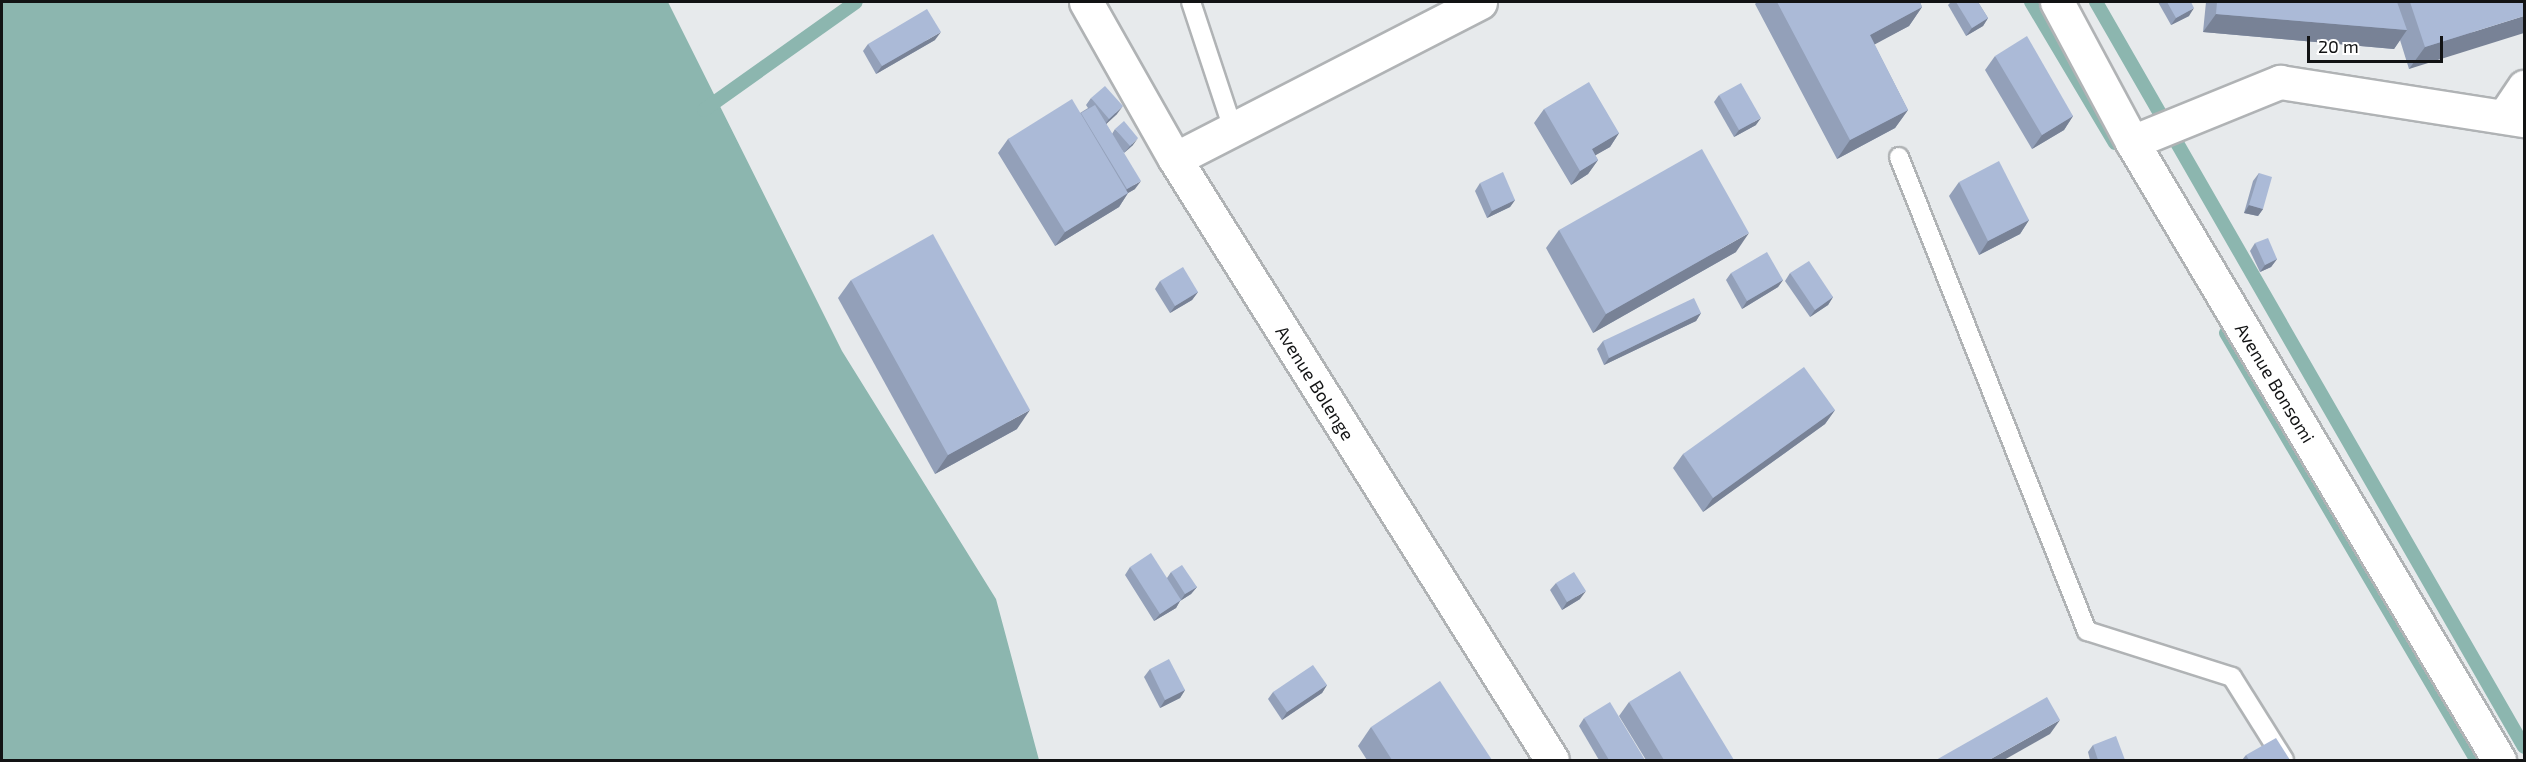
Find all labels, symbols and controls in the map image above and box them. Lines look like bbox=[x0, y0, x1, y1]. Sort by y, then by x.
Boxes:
scale bar bbox=[2310, 24, 2446, 62]
text: 20 m bbox=[2318, 35, 2359, 57]
street label: Avenue Bonsomi bbox=[2231, 319, 2319, 447]
street label: Avenue Bolenge bbox=[1271, 322, 1359, 444]

